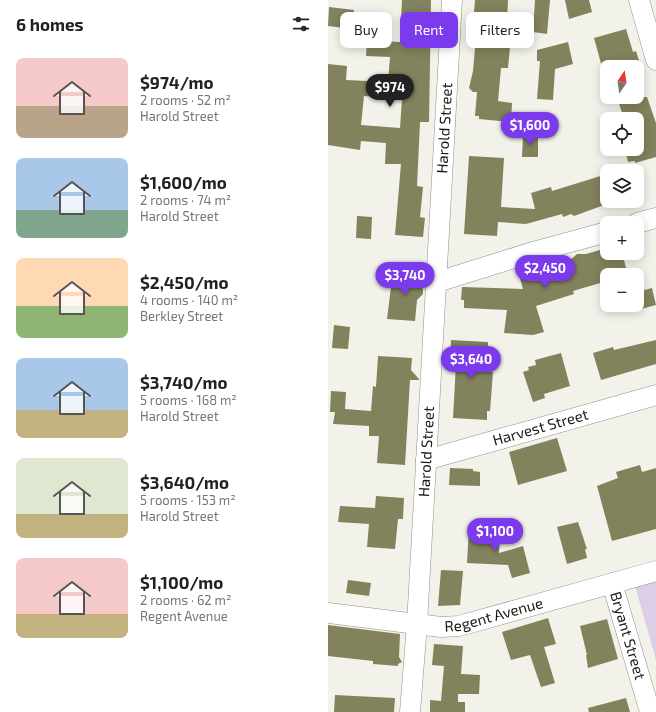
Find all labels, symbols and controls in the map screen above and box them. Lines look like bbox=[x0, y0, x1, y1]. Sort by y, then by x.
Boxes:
chip: Buy bbox=[340, 12, 392, 48]
chip: Rent bbox=[400, 12, 458, 48]
chip: Filters bbox=[466, 12, 534, 48]
icon: filters bbox=[290, 13, 312, 35]
text: 6 homes bbox=[16, 14, 84, 34]
north arrow bbox=[600, 60, 644, 104]
map controls bbox=[600, 60, 644, 312]
text: $974/mo bbox=[140, 72, 214, 92]
icon: home bbox=[48, 74, 96, 122]
pin: $974 bbox=[366, 74, 414, 108]
text: $974 bbox=[375, 79, 405, 95]
street label: Harold Street bbox=[432, 82, 455, 174]
text: 2 rooms · 52 m² bbox=[140, 92, 231, 108]
text: Harold Street bbox=[140, 108, 219, 124]
pin: $1,600 bbox=[497, 112, 563, 146]
button: locate bbox=[600, 112, 644, 156]
text: $1,600 bbox=[510, 117, 550, 133]
button: layers bbox=[600, 164, 644, 208]
text: $1,600/mo bbox=[140, 172, 227, 192]
icon: home bbox=[48, 174, 96, 222]
text: 2 rooms · 74 m² bbox=[140, 192, 231, 208]
text: Harold Street bbox=[140, 208, 219, 224]
button: + bbox=[600, 216, 644, 260]
pin: $2,450 bbox=[512, 255, 578, 289]
text: $2,450 bbox=[524, 260, 566, 276]
pin: $3,740 bbox=[372, 262, 438, 296]
text: $3,740 bbox=[385, 267, 425, 283]
button: − bbox=[600, 268, 644, 312]
text: $2,450/mo bbox=[140, 272, 229, 292]
icon: home bbox=[48, 274, 96, 322]
text: 4 rooms · 140 m² bbox=[140, 292, 238, 308]
text: Berkley Street bbox=[140, 308, 223, 324]
pin: $3,640 bbox=[438, 346, 504, 380]
text: $3,640 bbox=[450, 351, 492, 367]
text: $3,740/mo bbox=[140, 372, 227, 392]
icon: home bbox=[48, 374, 96, 422]
text: 5 rooms · 168 m² bbox=[140, 392, 237, 408]
street label: Harold Street bbox=[414, 405, 437, 497]
street label: Harvest Street bbox=[490, 405, 590, 449]
text: Harold Street bbox=[140, 408, 219, 424]
text: $3,640/mo bbox=[140, 472, 229, 492]
icon: home bbox=[48, 474, 96, 522]
text: 5 rooms · 153 m² bbox=[140, 492, 236, 508]
text: Harold Street bbox=[140, 508, 219, 524]
pin: $1,100 bbox=[462, 518, 528, 552]
text: $1,100 bbox=[476, 523, 514, 539]
text: $1,100/mo bbox=[140, 572, 223, 592]
icon: home bbox=[48, 574, 96, 622]
street label: Bryant Street bbox=[607, 589, 650, 682]
text: 2 rooms · 62 m² bbox=[140, 592, 231, 608]
street label: Regent Avenue bbox=[444, 593, 545, 635]
text: Regent Avenue bbox=[140, 608, 228, 624]

